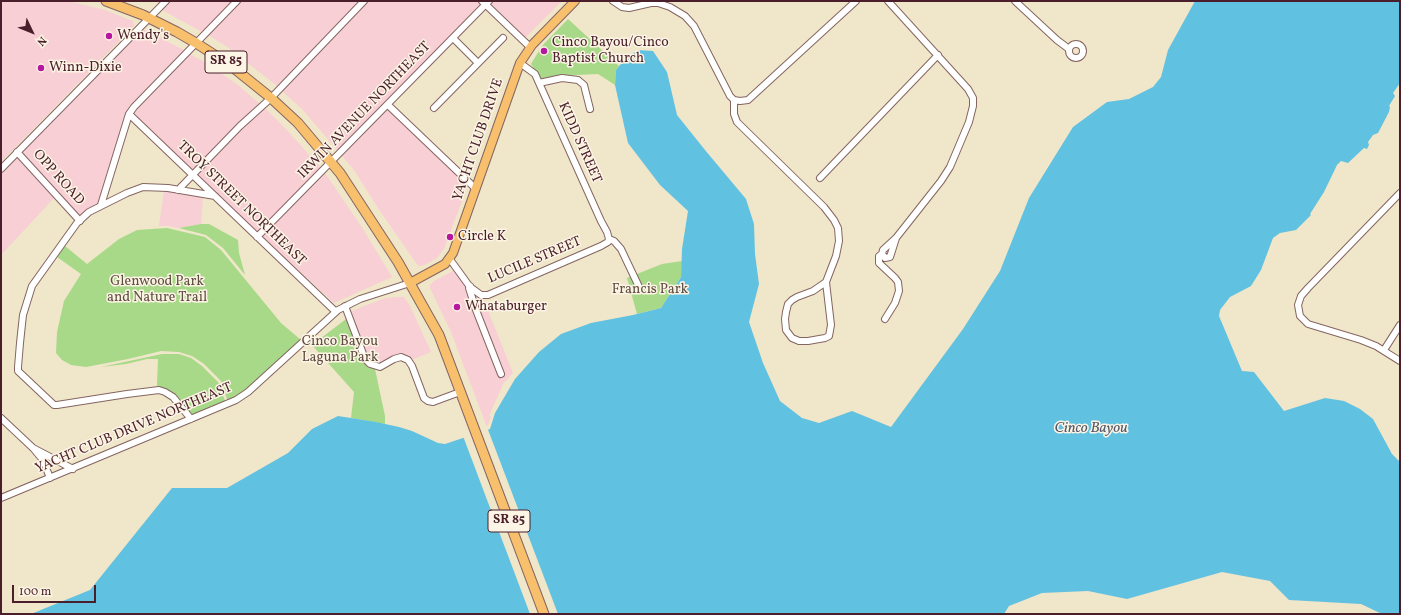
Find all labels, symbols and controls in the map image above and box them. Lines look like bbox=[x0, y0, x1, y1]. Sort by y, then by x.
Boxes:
north arrow bbox=[12, 12, 52, 52]
place label: Wendy's bbox=[117, 28, 169, 44]
marker: Wendy's bbox=[104, 31, 114, 41]
text: N bbox=[33, 32, 49, 49]
place label: Cinco Bayou/Cinco Baptist Church bbox=[552, 35, 669, 68]
street label: IRWIN AVENUE NORTHEAST bbox=[295, 39, 435, 183]
marker: Cinco Bayou/Cinco Baptist Church bbox=[539, 46, 549, 56]
road number: SR 85 bbox=[205, 51, 247, 73]
place label: Winn-Dixie bbox=[49, 60, 122, 76]
marker: Winn-Dixie bbox=[36, 63, 46, 73]
street label: YACHT CLUB DRIVE bbox=[450, 77, 508, 203]
street label: KIDD STREET bbox=[554, 100, 604, 186]
street label: TROY STREET NORTHEAST bbox=[173, 138, 309, 270]
street label: OPP ROAD bbox=[29, 147, 87, 209]
place label: Circle K bbox=[458, 229, 506, 245]
marker: Circle K bbox=[445, 232, 455, 242]
street label: LUCILE STREET bbox=[486, 234, 584, 288]
park label: Glenwood Park and Nature Trail bbox=[107, 274, 207, 306]
park label: Francis Park bbox=[612, 282, 688, 298]
place label: Whataburger bbox=[465, 299, 547, 315]
marker: Whataburger bbox=[452, 302, 462, 312]
park label: Cinco Bayou Laguna Park bbox=[302, 334, 378, 366]
street label: YACHT CLUB DRIVE NORTHEAST bbox=[33, 380, 235, 478]
water label: Cinco Bayou bbox=[1054, 420, 1128, 438]
road number: SR 85 bbox=[488, 510, 530, 532]
scale bar bbox=[14, 577, 98, 603]
text: 100 m bbox=[19, 584, 51, 600]

